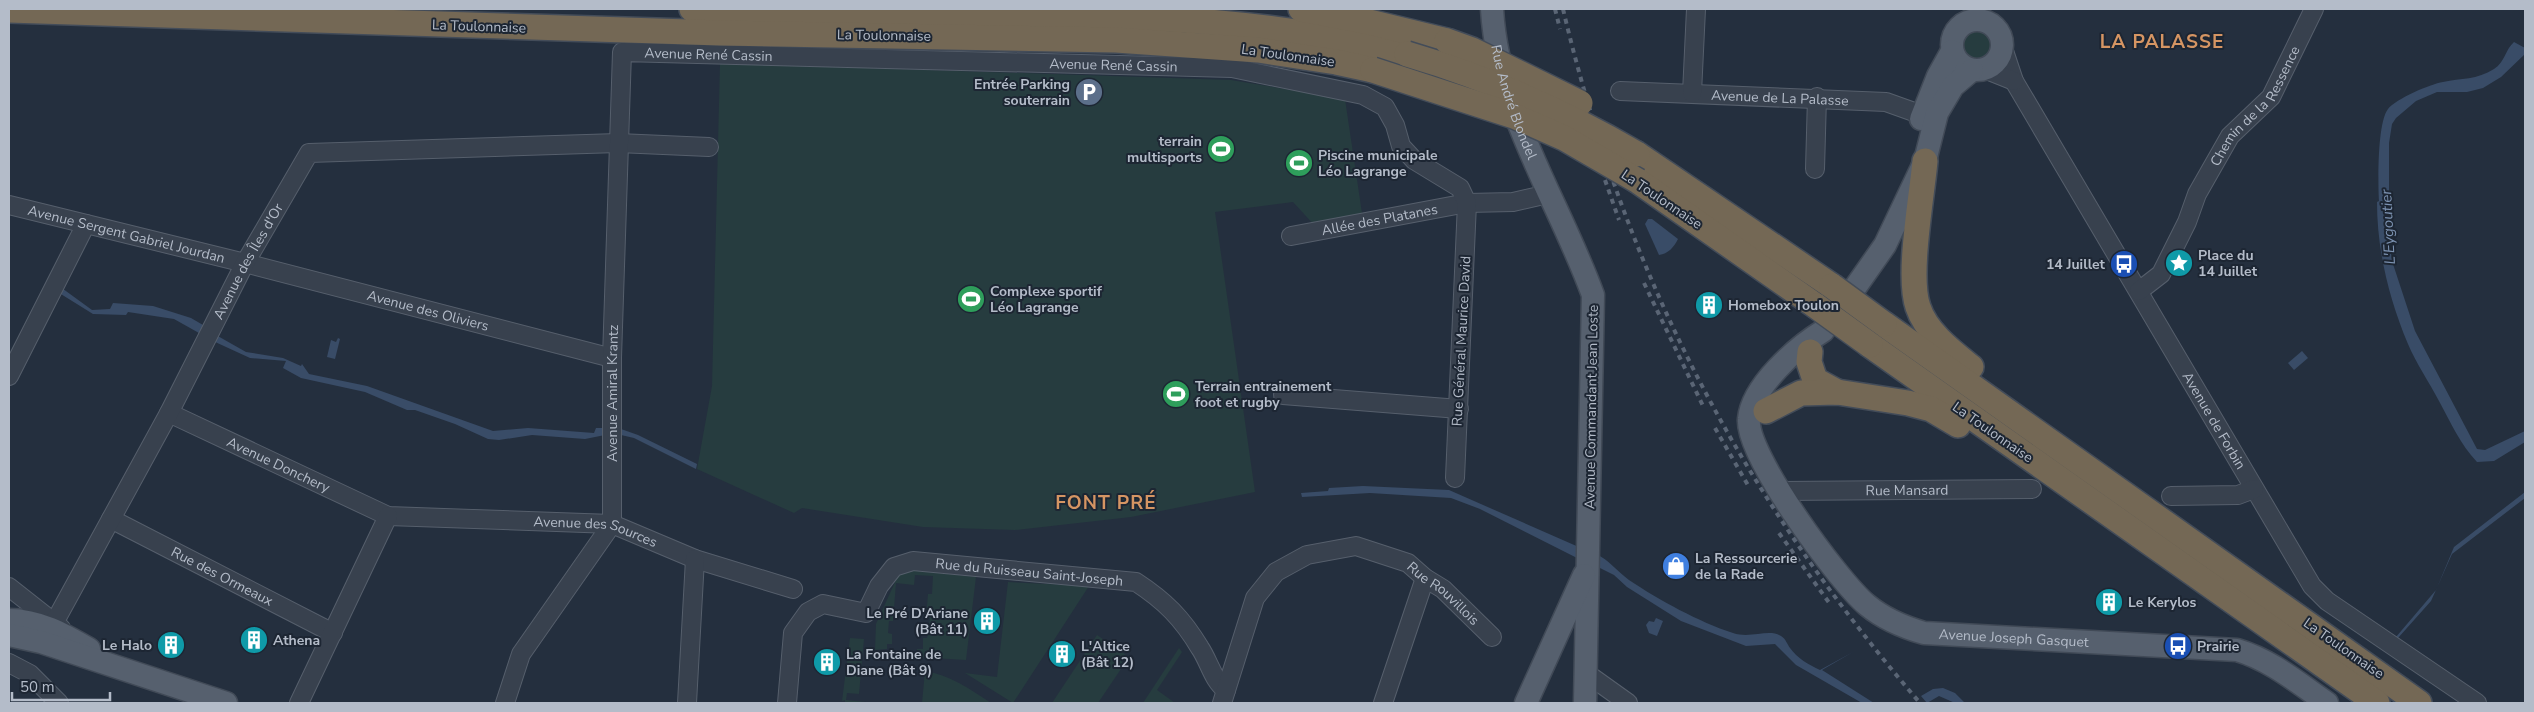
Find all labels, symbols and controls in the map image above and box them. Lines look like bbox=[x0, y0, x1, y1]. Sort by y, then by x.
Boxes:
street label: La Toulonnaise bbox=[432, 15, 526, 38]
street label: La Toulonnaise bbox=[837, 25, 931, 46]
district label: LA PALASSE bbox=[2100, 29, 2224, 55]
street label: La Toulonnaise bbox=[1240, 40, 1336, 71]
street label: Rue André Blondel bbox=[1486, 43, 1542, 163]
street label: Chemin de la Ressence bbox=[2206, 43, 2304, 170]
street label: Avenue René Cassin bbox=[644, 44, 773, 66]
street label: Avenue René Cassin bbox=[1049, 54, 1178, 77]
place label: Entrée Parking souterrain bbox=[974, 75, 1070, 110]
parking icon: Entrée Parking souterrain bbox=[1074, 77, 1104, 107]
street label: Avenue de La Palasse bbox=[1711, 86, 1849, 110]
place label: terrain multisports bbox=[1127, 132, 1202, 167]
sports icon: terrain multisports bbox=[1206, 134, 1236, 164]
place label: Piscine municipale Léo Lagrange bbox=[1318, 146, 1438, 181]
sports icon: Piscine municipale Léo Lagrange bbox=[1284, 148, 1314, 178]
street label: La Toulonnaise bbox=[1617, 165, 1706, 234]
water label: L'Eygoutier bbox=[2376, 188, 2400, 265]
street label: Avenue des Îles d'Or bbox=[209, 200, 288, 323]
street label: Allée des Platanes bbox=[1320, 200, 1439, 240]
street label: Avenue Sergent Gabriel Jourdan bbox=[26, 201, 227, 268]
place label: Place du 14 Juillet bbox=[2198, 246, 2258, 281]
place icon: Place du 14 Juillet bbox=[2164, 248, 2194, 278]
bus stop icon: 14 Juillet bbox=[2109, 249, 2139, 279]
street label: Rue Général Maurice David bbox=[1448, 255, 1475, 427]
place label: 14 Juillet bbox=[2046, 255, 2106, 274]
place label: Complexe sportif Léo Lagrange bbox=[990, 282, 1103, 317]
sports icon: Complexe sportif Léo Lagrange bbox=[956, 284, 986, 314]
street label: Avenue des Oliviers bbox=[365, 286, 491, 336]
building icon: Homebox Toulon bbox=[1694, 290, 1724, 320]
place label: Homebox Toulon bbox=[1728, 296, 1839, 315]
street label: Avenue Commandant Jean Loste bbox=[1580, 305, 1603, 509]
street label: Avenue Amiral Krantz bbox=[603, 324, 623, 462]
street label: Avenue de Forbin bbox=[2178, 368, 2250, 473]
place label: Terrain entrainement foot et rugby bbox=[1195, 377, 1332, 412]
sports icon: Terrain entrainement foot et rugby bbox=[1161, 379, 1191, 409]
street label: La Toulonnaise bbox=[1949, 398, 2037, 467]
street label: Avenue Donchery bbox=[224, 433, 334, 498]
street label: Rue Mansard bbox=[1865, 481, 1949, 500]
district label: FONT PRÉ bbox=[1055, 490, 1157, 516]
street label: Avenue des Sources bbox=[533, 512, 660, 552]
street label: Rue des Ormeaux bbox=[168, 542, 277, 611]
place label: La Ressourcerie de la Rade bbox=[1695, 549, 1798, 584]
shop icon: La Ressourcerie de la Rade bbox=[1661, 551, 1691, 581]
street label: Rue du Ruisseau Saint-Joseph bbox=[935, 554, 1124, 591]
street label: Rue Rouvillois bbox=[1403, 557, 1484, 630]
building icon: Le Kerylos bbox=[2094, 587, 2124, 617]
place label: Le Kerylos bbox=[2128, 593, 2197, 612]
place label: Le Pré D'Ariane (Bât 11) bbox=[866, 604, 968, 639]
building icon: Le Pré D'Ariane (Bât 11) bbox=[972, 606, 1002, 636]
street label: La Toulonnaise bbox=[2300, 614, 2388, 683]
building icon: Athena bbox=[239, 625, 269, 655]
street label: Avenue Joseph Gasquet bbox=[1938, 625, 2089, 652]
building icon: Le Halo bbox=[156, 630, 186, 660]
place label: Athena bbox=[273, 631, 320, 650]
bus stop icon: Prairie bbox=[2163, 631, 2193, 661]
place label: Le Halo bbox=[102, 636, 152, 655]
place label: L'Altice (Bât 12) bbox=[1081, 637, 1134, 672]
place label: Prairie bbox=[2197, 637, 2240, 656]
building icon: L'Altice (Bât 12) bbox=[1047, 639, 1077, 669]
place label: La Fontaine de Diane (Bât 9) bbox=[846, 645, 942, 680]
building icon: La Fontaine de Diane (Bât 9) bbox=[812, 647, 842, 677]
scale bar bbox=[12, 670, 110, 702]
text: 50 m bbox=[20, 677, 55, 697]

